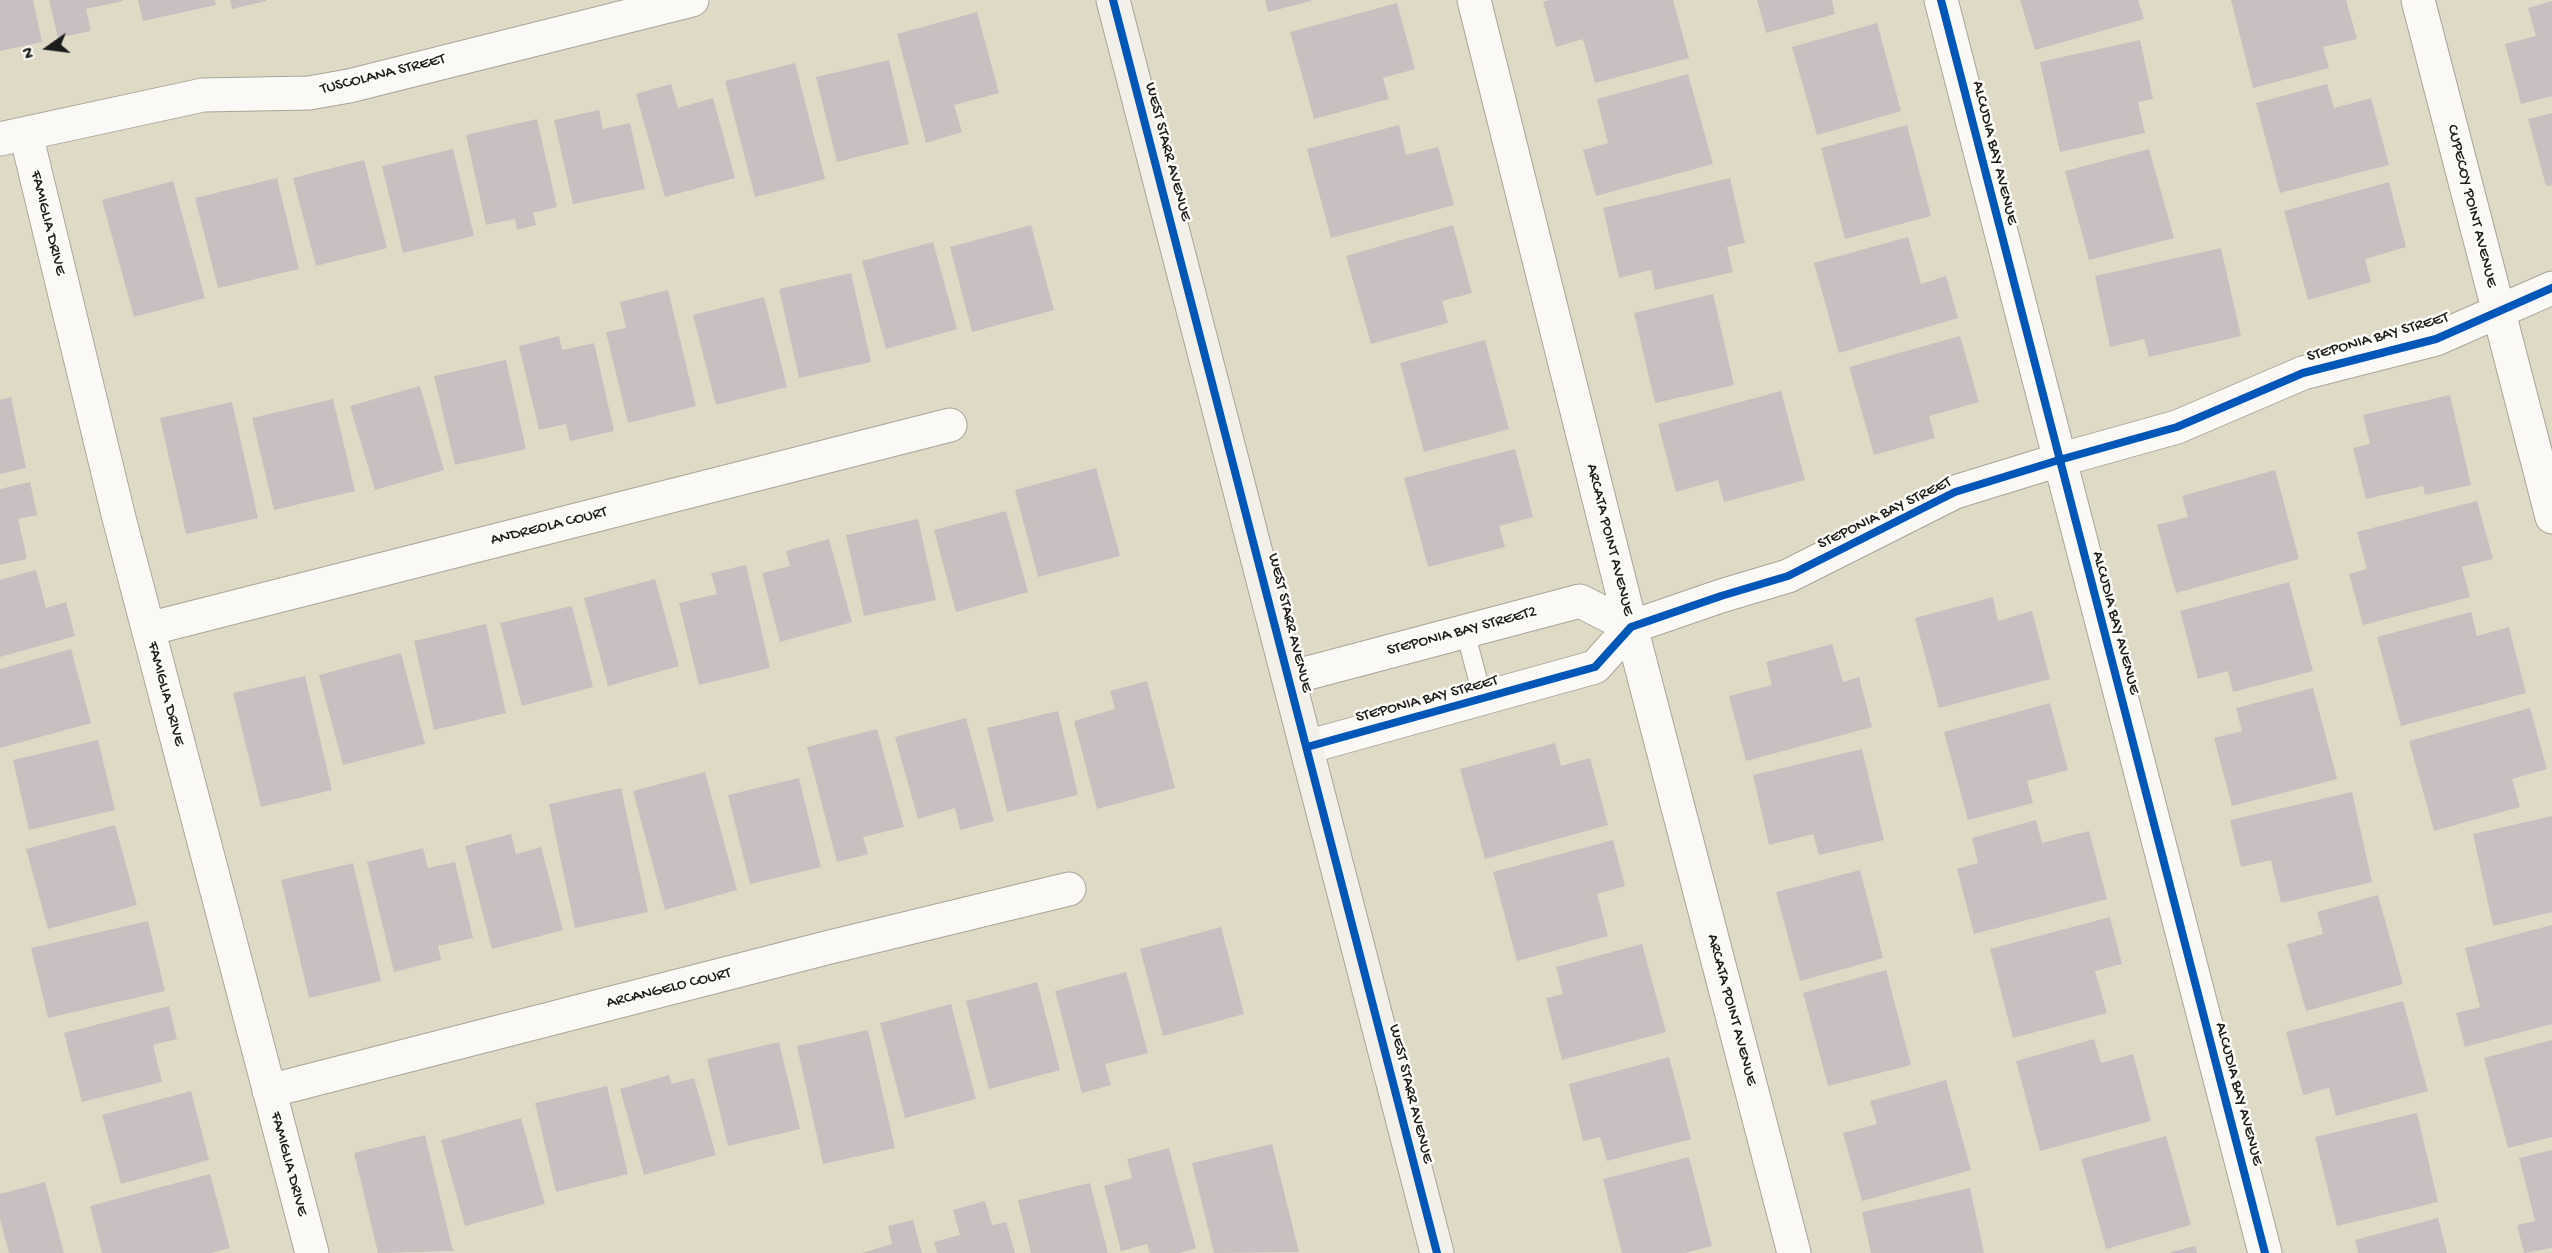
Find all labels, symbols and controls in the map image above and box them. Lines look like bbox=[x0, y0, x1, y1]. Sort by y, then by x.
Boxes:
north arrow bbox=[18, 18, 78, 78]
text: N bbox=[20, 45, 41, 60]
street label: TUSCOLANA STREET bbox=[319, 50, 447, 100]
street label: ALCUDIA BAY AVENUE bbox=[1967, 79, 2021, 227]
street label: WEST STARR AVENUE bbox=[1139, 81, 1195, 223]
street label: CUPECOY POINT AVENUE bbox=[2442, 123, 2500, 289]
street label: FAMIGLIA DRIVE bbox=[25, 169, 69, 277]
street label: STEPONIA BAY STREET bbox=[2305, 309, 2451, 367]
street label: ARCATA POINT AVENUE bbox=[1581, 462, 1637, 618]
street label: STEPONIA BAY STREET bbox=[1815, 473, 1955, 555]
street label: ANDREOLA COURT bbox=[489, 503, 609, 551]
street label: ALCUDIA BAY AVENUE bbox=[2087, 549, 2143, 697]
street label: WEST STARR AVENUE bbox=[1262, 552, 1316, 694]
street label: STEPONIA BAY STREET2 bbox=[1385, 603, 1539, 661]
street label: FAMIGLIA DRIVE bbox=[142, 640, 188, 748]
street label: STEPONIA BAY STREET bbox=[1354, 672, 1500, 728]
street label: ARCATA POINT AVENUE bbox=[1702, 932, 1760, 1088]
street label: ARCANGELO COURT bbox=[605, 964, 733, 1014]
street label: ALCUDIA BAY AVENUE bbox=[2210, 1020, 2266, 1168]
street label: WEST STARR AVENUE bbox=[1383, 1023, 1437, 1165]
street label: FAMIGLIA DRIVE bbox=[265, 1110, 311, 1218]

